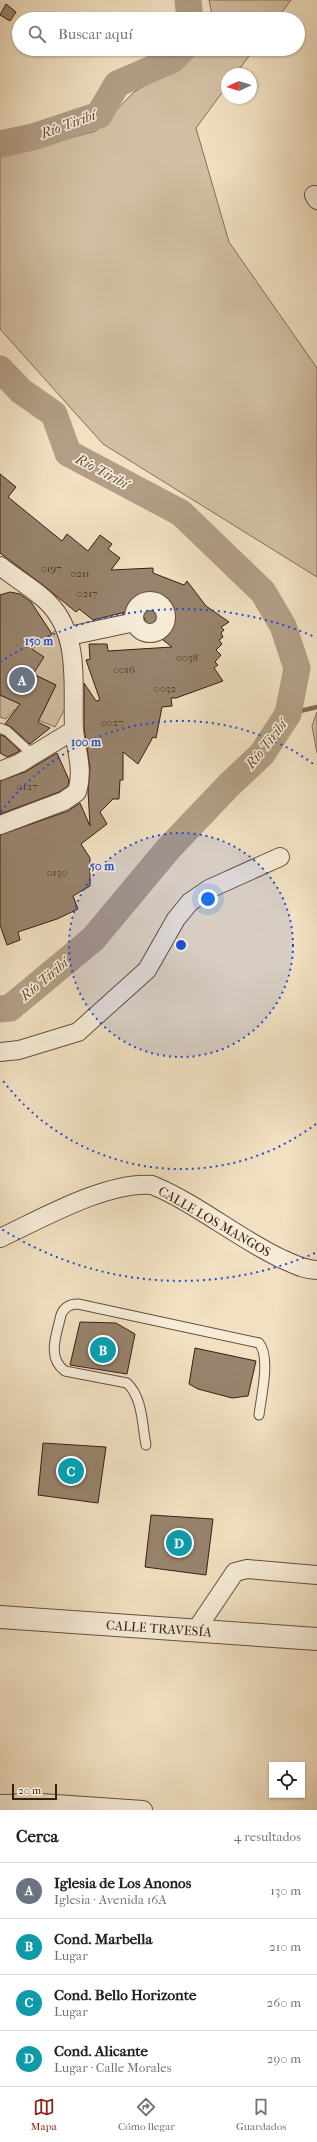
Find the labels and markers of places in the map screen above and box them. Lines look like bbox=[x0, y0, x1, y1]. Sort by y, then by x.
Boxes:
pin: A bbox=[9, 665, 35, 695]
centre of rings bbox=[174, 938, 188, 952]
pin: B bbox=[90, 1335, 116, 1365]
pin: C bbox=[58, 1456, 84, 1486]
pin: D bbox=[166, 1528, 192, 1558]

